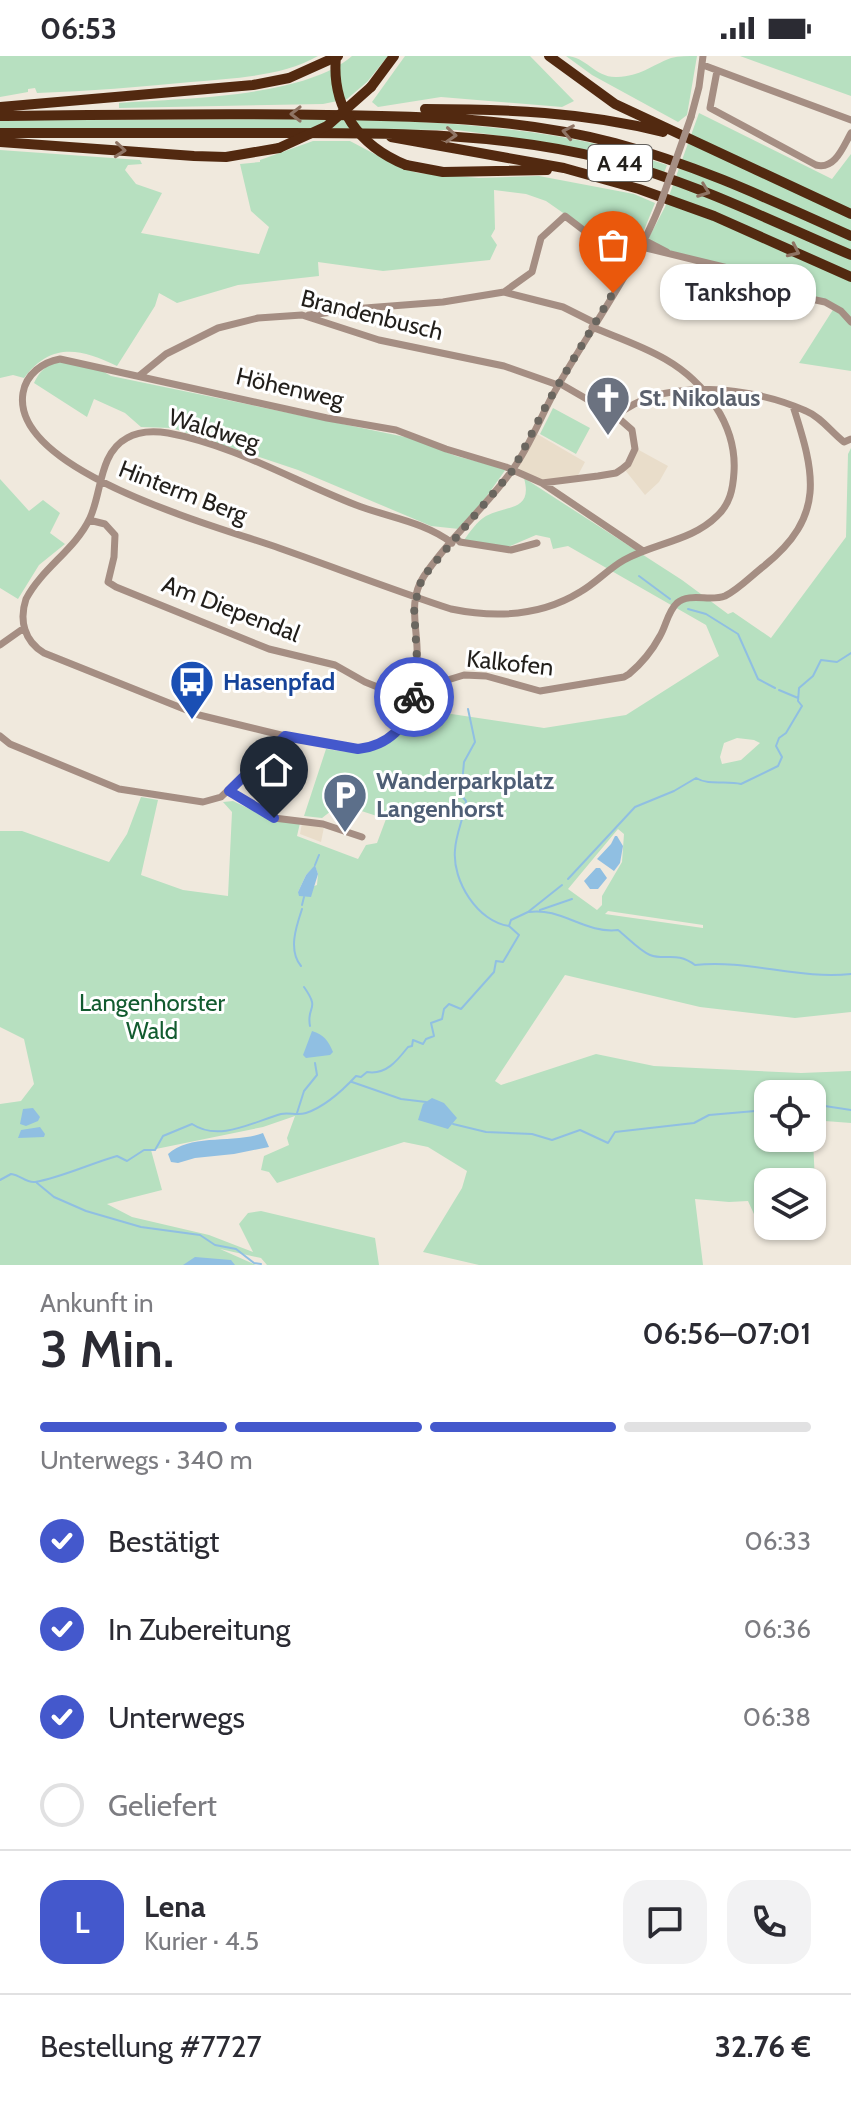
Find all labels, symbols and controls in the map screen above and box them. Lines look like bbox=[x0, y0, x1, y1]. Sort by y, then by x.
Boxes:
text: 06:53 bbox=[40, 10, 117, 47]
one-way arrow bbox=[289, 105, 302, 123]
one-way arrow bbox=[561, 125, 575, 142]
one-way arrow bbox=[445, 126, 458, 143]
one-way arrow bbox=[114, 141, 127, 158]
road number: A 44 bbox=[588, 145, 652, 181]
one-way arrow bbox=[696, 181, 710, 198]
pin bbox=[579, 211, 647, 293]
icon: bag bbox=[591, 223, 635, 267]
one-way arrow bbox=[785, 241, 800, 257]
callout: Tankshop bbox=[661, 265, 817, 321]
text: Tankshop bbox=[685, 276, 791, 308]
street label: Brandenbusch bbox=[298, 283, 446, 346]
street label: Höhenweg bbox=[233, 361, 348, 414]
church icon: St. Nikolaus bbox=[584, 374, 632, 437]
place label: St. Nikolaus bbox=[639, 383, 761, 412]
street label: Waldweg bbox=[165, 402, 264, 457]
street label: Hinterm Berg bbox=[115, 454, 253, 530]
street label: Am Diependal bbox=[158, 569, 305, 648]
street label: Kalkofen bbox=[465, 644, 555, 681]
courier bbox=[374, 657, 454, 737]
bus stop icon: Hasenpfad bbox=[168, 658, 216, 721]
place label: Hasenpfad bbox=[223, 667, 335, 696]
icon: bike bbox=[392, 675, 436, 719]
pin bbox=[240, 736, 308, 818]
icon: home bbox=[252, 748, 296, 792]
place label: Wanderparkplatz Langenhorst bbox=[376, 766, 554, 823]
parking icon: Wanderparkplatz Langenhorst bbox=[321, 771, 369, 834]
park label: Langenhorster Wald bbox=[79, 988, 226, 1045]
map controls bbox=[754, 1080, 826, 1240]
button: locate bbox=[754, 1080, 826, 1152]
button: layers bbox=[754, 1168, 826, 1240]
text: Ankunft in bbox=[40, 1287, 154, 1319]
text: 06:56–07:01 bbox=[643, 1315, 811, 1352]
text: 3 Min. bbox=[40, 1317, 174, 1380]
text: Unterwegs · 340 m bbox=[40, 1444, 252, 1476]
icon: check bbox=[40, 1519, 84, 1563]
text: Bestätigt bbox=[108, 1523, 219, 1560]
text: 06:33 bbox=[745, 1525, 811, 1557]
icon: check bbox=[40, 1607, 84, 1651]
text: In Zubereitung bbox=[108, 1611, 291, 1648]
text: 06:36 bbox=[744, 1613, 811, 1645]
icon: check bbox=[40, 1695, 84, 1739]
text: Unterwegs bbox=[108, 1699, 245, 1736]
text: 06:38 bbox=[743, 1701, 811, 1733]
text: Geliefert bbox=[108, 1787, 217, 1824]
button: chat bbox=[623, 1880, 707, 1964]
button: phone bbox=[727, 1880, 811, 1964]
text: Lena bbox=[144, 1888, 206, 1925]
text: L bbox=[74, 1904, 90, 1941]
text: Kurier · 4.5 bbox=[144, 1925, 259, 1957]
text: Bestellung #7727 bbox=[40, 2028, 262, 2065]
text: 32.76 € bbox=[715, 2028, 811, 2065]

